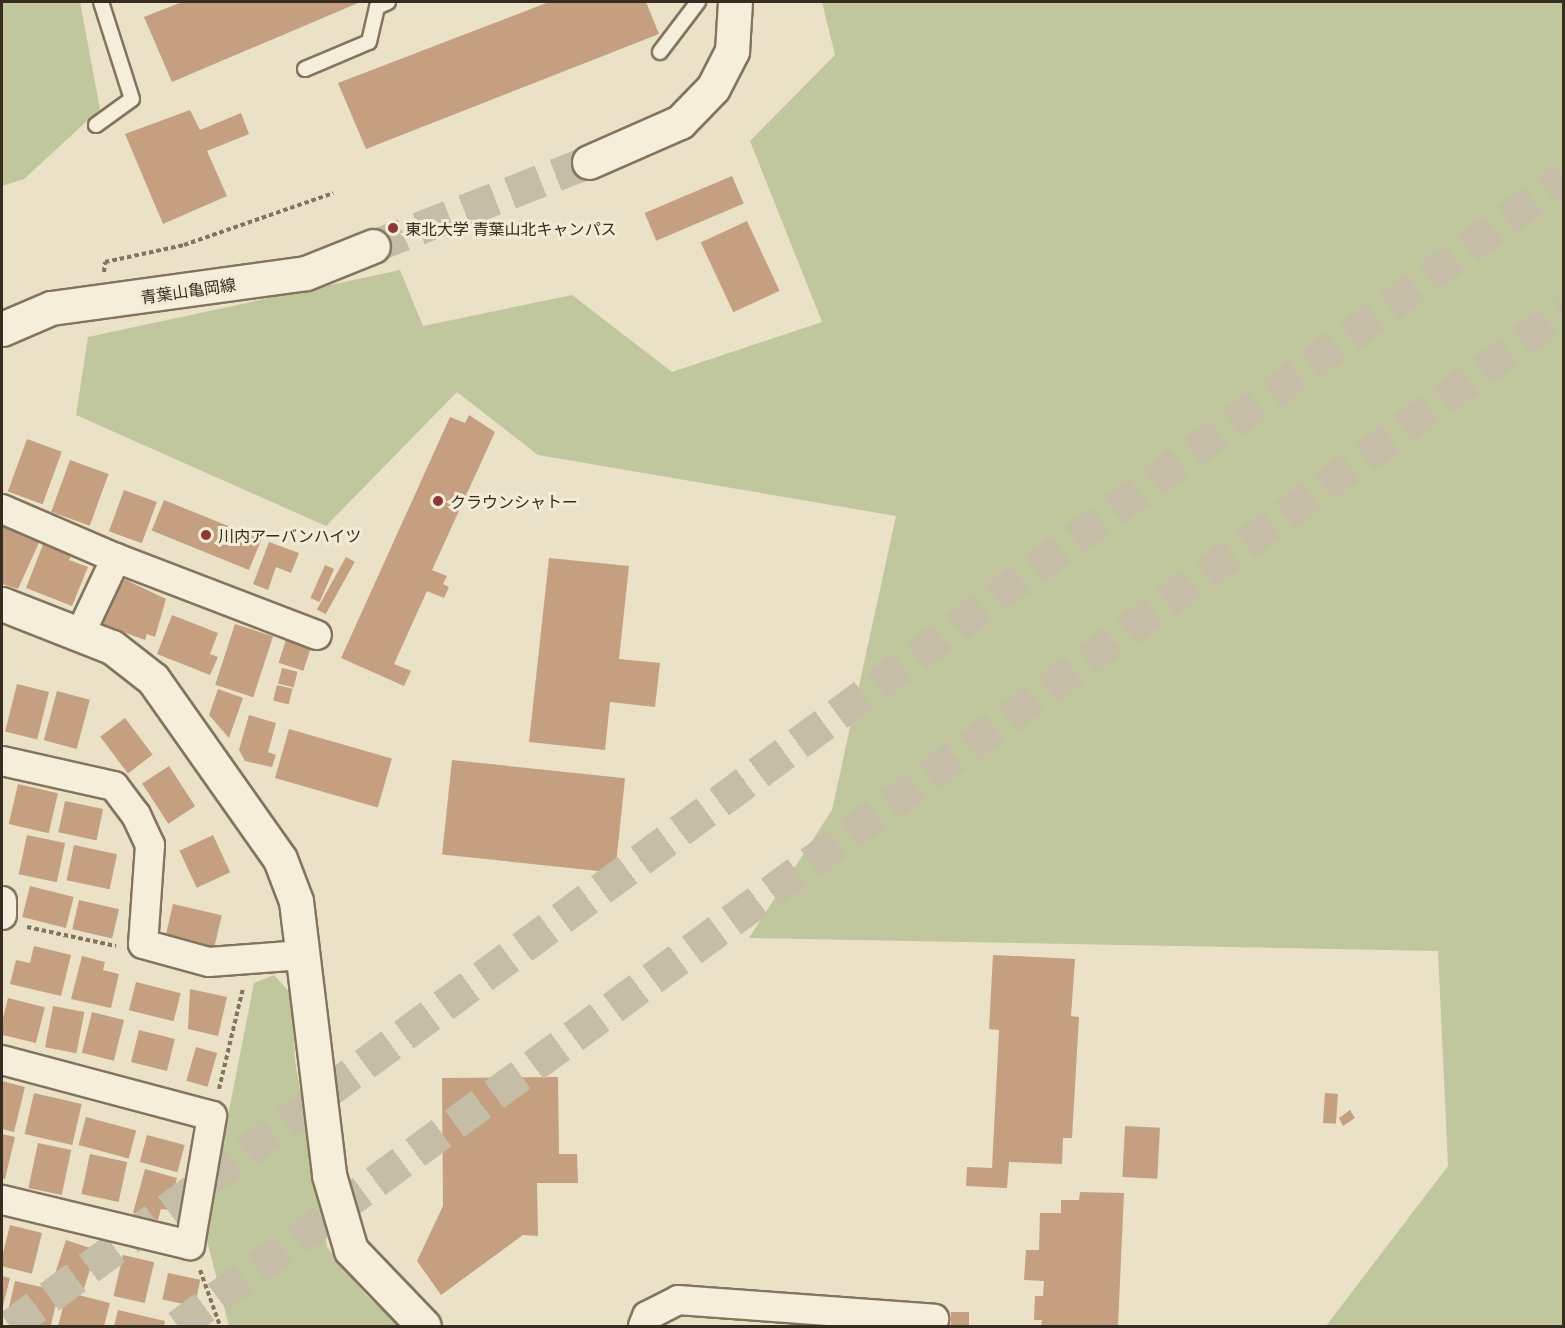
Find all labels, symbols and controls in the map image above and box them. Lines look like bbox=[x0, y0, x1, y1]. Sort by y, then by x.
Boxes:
place label: 東北大学 青葉山北キャンパス bbox=[405, 218, 617, 238]
marker: 東北大学 青葉山北キャンパス bbox=[386, 221, 400, 235]
street label: 青葉山亀岡線 bbox=[139, 274, 237, 306]
place label: クラウンシャトー bbox=[450, 491, 578, 511]
marker: クラウンシャトー bbox=[431, 494, 445, 508]
place label: 川内アーバンハイツ bbox=[218, 525, 361, 545]
marker: 川内アーバンハイツ bbox=[199, 528, 213, 542]

